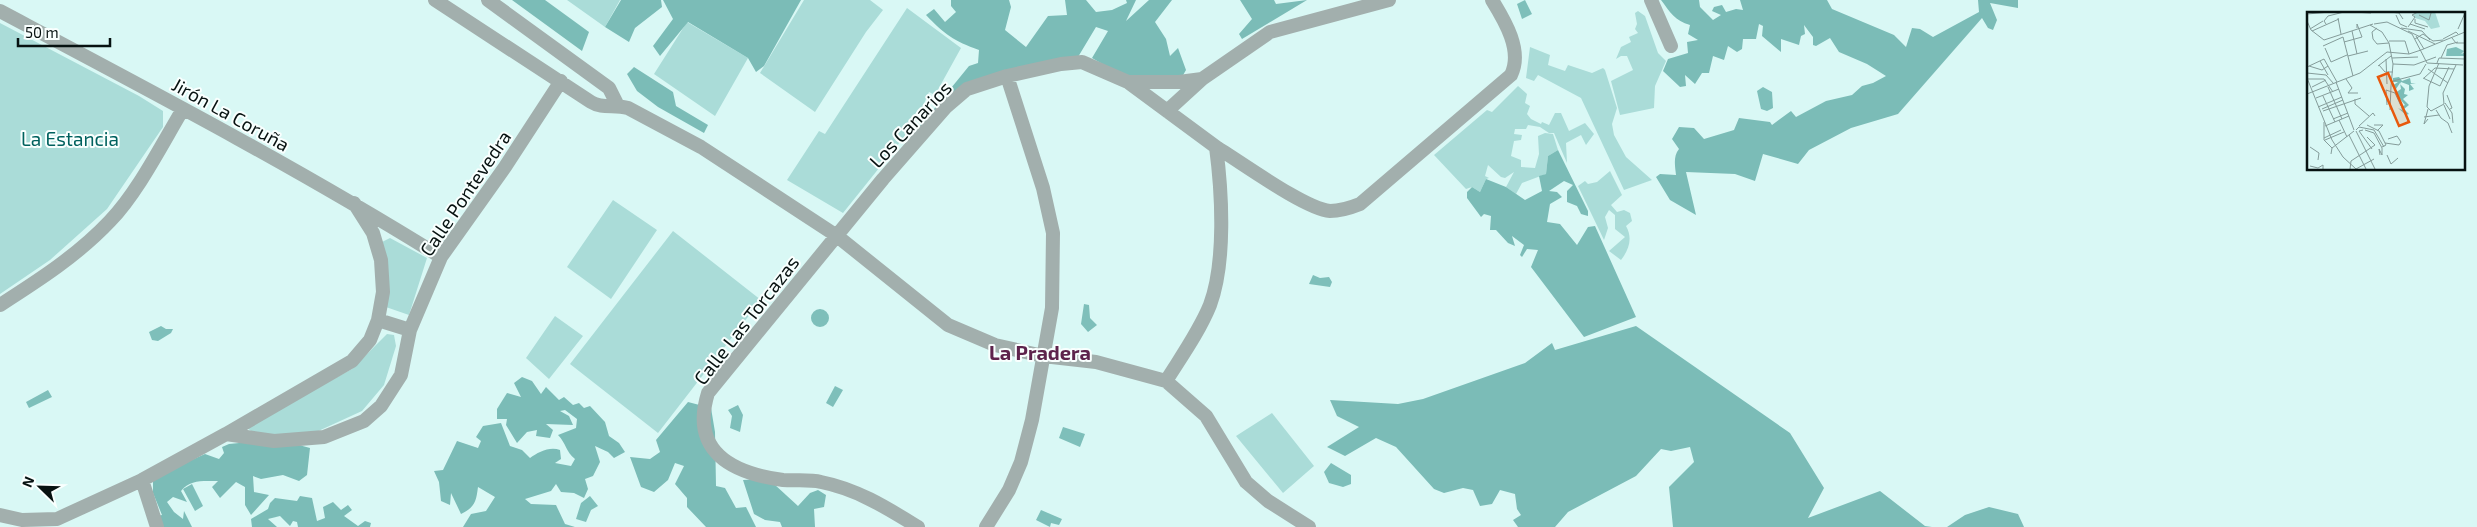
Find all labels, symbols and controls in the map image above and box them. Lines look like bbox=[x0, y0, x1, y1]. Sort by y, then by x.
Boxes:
inset map bbox=[2307, 12, 2464, 170]
scale bar bbox=[18, 15, 110, 47]
text: 50 m bbox=[25, 23, 59, 41]
street label: Jirón La Coruña bbox=[168, 72, 294, 156]
street label: Los Canarios bbox=[864, 76, 956, 172]
street label: Calle Pontevedra bbox=[415, 126, 515, 260]
park label: La Estancia bbox=[21, 127, 119, 150]
street label: Calle Las Torcazas bbox=[689, 251, 803, 389]
district label: La Pradera bbox=[989, 340, 1091, 364]
north arrow bbox=[15, 462, 65, 512]
text: N bbox=[18, 474, 37, 490]

